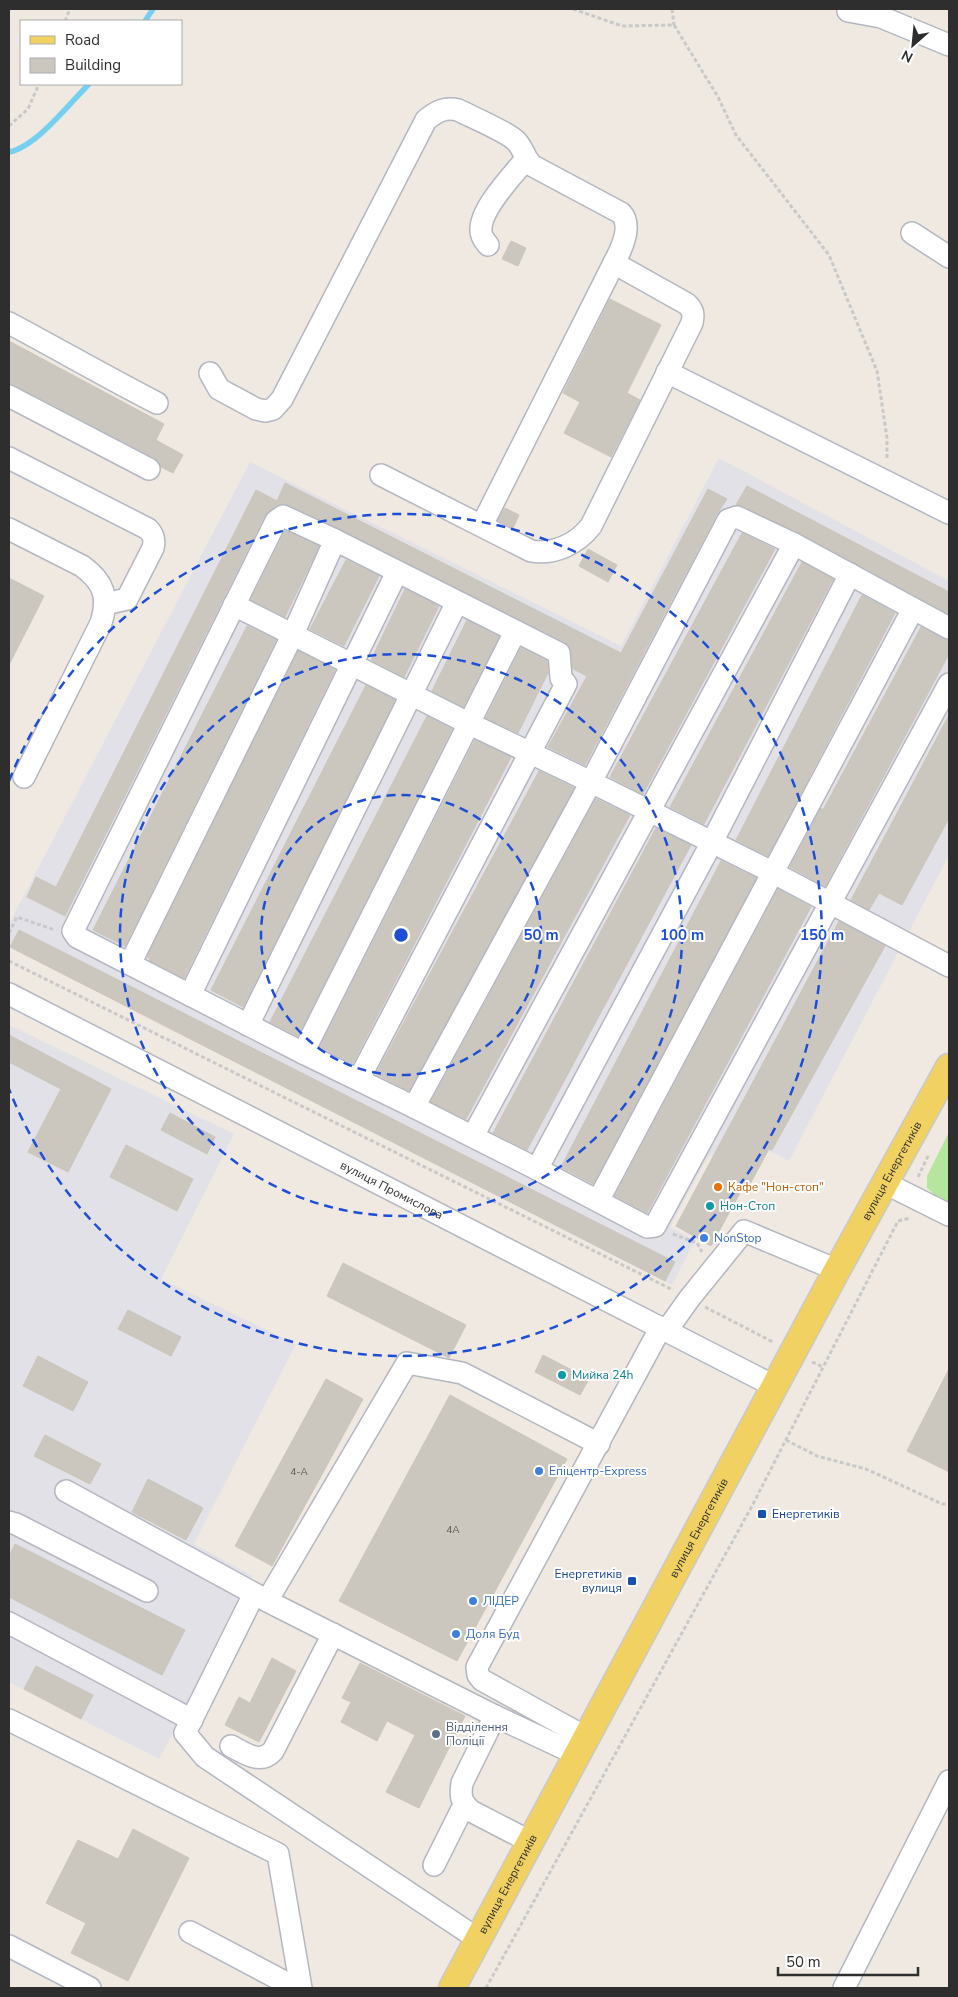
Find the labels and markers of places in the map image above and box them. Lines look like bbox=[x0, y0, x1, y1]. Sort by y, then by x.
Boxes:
centre of rings bbox=[392, 926, 410, 944]
place label: Кафе "Нон-стоп" bbox=[728, 1179, 824, 1195]
marker: Кафе "Нон-стоп" bbox=[712, 1181, 724, 1193]
place label: Нон-Стоп bbox=[720, 1198, 775, 1214]
marker: Нон-Стоп bbox=[704, 1200, 716, 1212]
place label: NonStop bbox=[714, 1230, 762, 1246]
marker: NonStop bbox=[698, 1232, 710, 1244]
place label: Мийка 24һ bbox=[572, 1367, 633, 1383]
marker: Мийка 24һ bbox=[556, 1369, 568, 1381]
place label: Епіцентр-Express bbox=[549, 1463, 647, 1479]
marker: Епіцентр-Express bbox=[533, 1465, 545, 1477]
place label: Енергетиків bbox=[772, 1506, 840, 1522]
marker: Енергетиків bbox=[756, 1508, 768, 1520]
place label: Енергетиків вулиця bbox=[554, 1566, 622, 1596]
marker: Енергетиків вулиця bbox=[626, 1575, 638, 1587]
place label: ЛІДЕР bbox=[483, 1593, 519, 1609]
marker: ЛІДЕР bbox=[467, 1595, 479, 1607]
place label: Доля Буд bbox=[466, 1626, 520, 1642]
marker: Доля Буд bbox=[450, 1628, 462, 1640]
place label: Відділення Поліції bbox=[446, 1719, 508, 1749]
marker: Відділення Поліції bbox=[430, 1728, 442, 1740]

